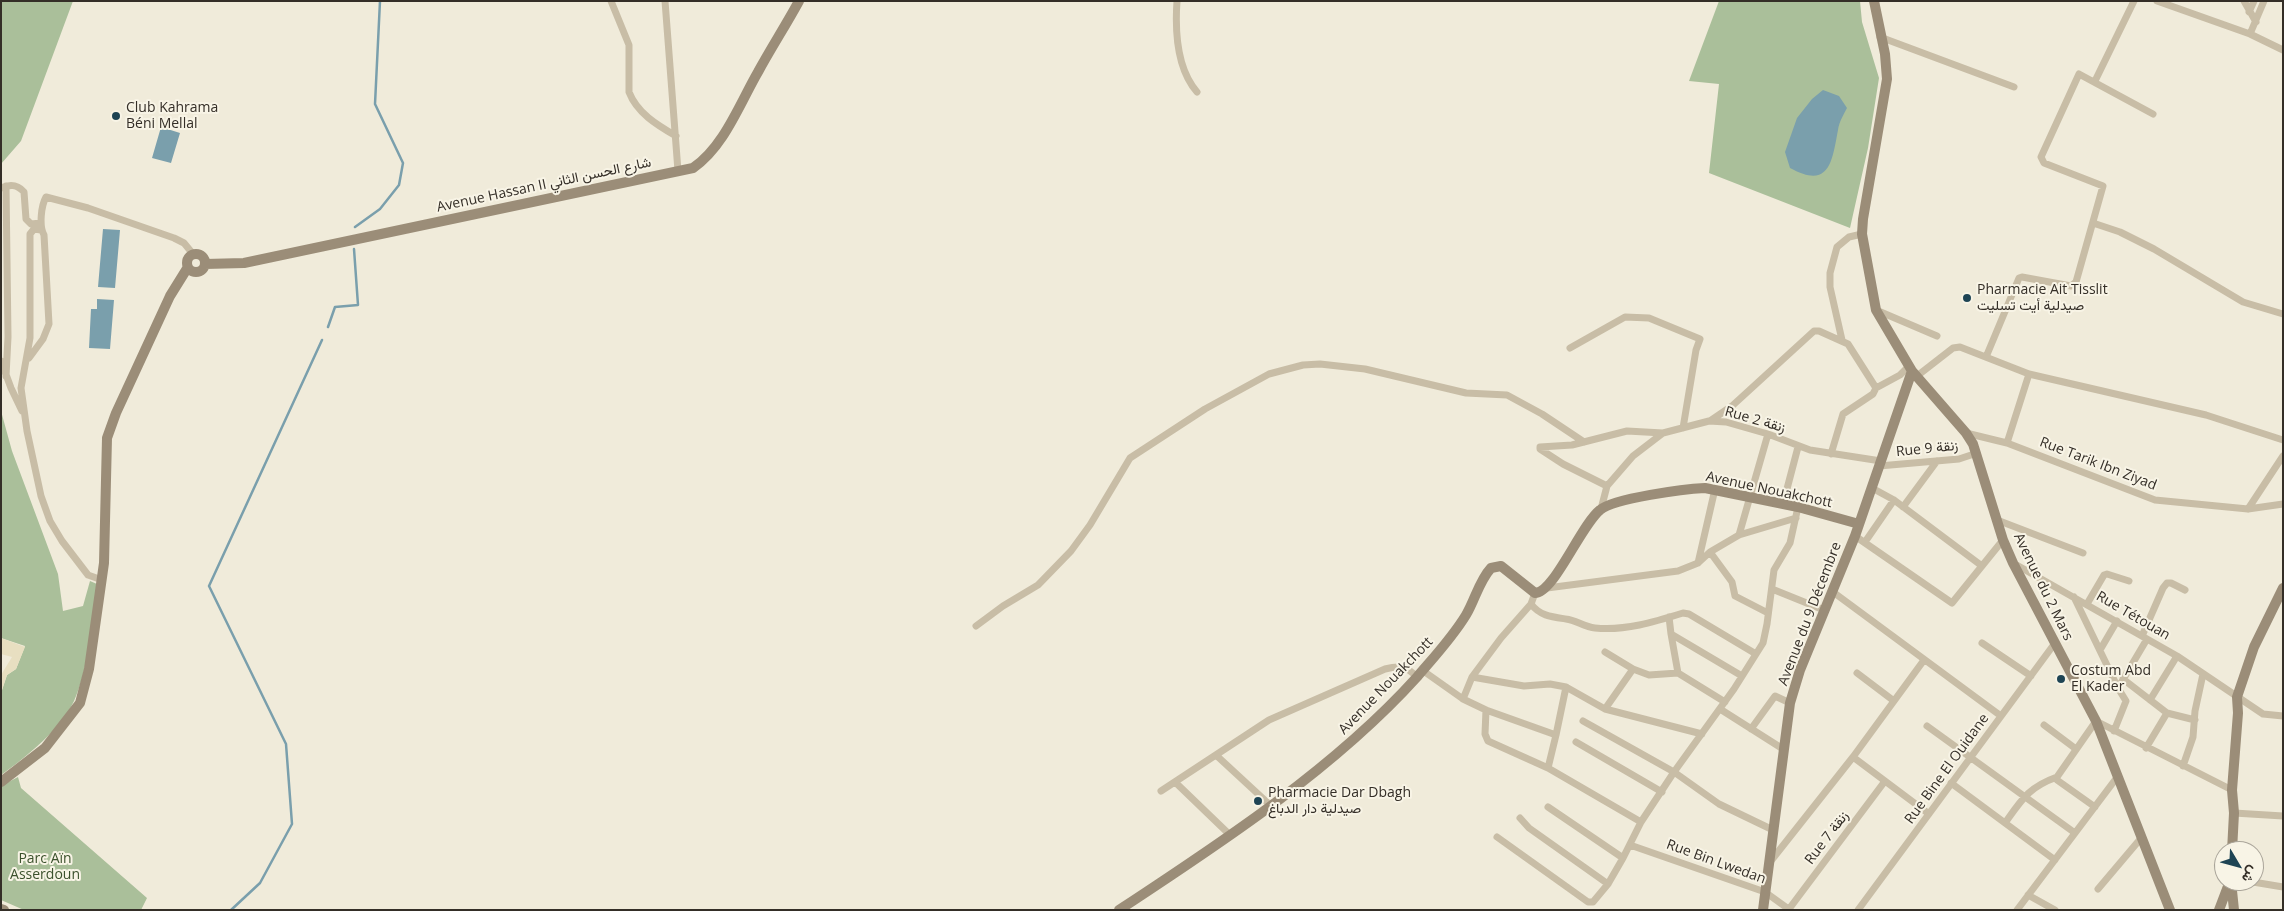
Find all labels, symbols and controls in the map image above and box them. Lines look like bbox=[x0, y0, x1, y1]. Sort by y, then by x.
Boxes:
place label: Club Kahrama Béni Mellal bbox=[126, 100, 218, 132]
marker: Club Kahrama Béni Mellal bbox=[110, 110, 122, 122]
street label: Avenue Hassan II شارع الحسن الثاني bbox=[435, 154, 653, 216]
place label: Pharmacie Ait Tisslit صيدلية أيت تسليت bbox=[1977, 282, 2108, 314]
marker: Pharmacie Ait Tisslit صيدلية أيت تسليت bbox=[1961, 292, 1973, 304]
street label: Rue 2 زنقة bbox=[1723, 403, 1787, 437]
street label: Rue Tarik Ibn Ziyad bbox=[2037, 434, 2159, 494]
street label: Rue 9 زنقة bbox=[1895, 437, 1959, 461]
street label: Avenue Nouakchott bbox=[1704, 468, 1834, 512]
street label: Avenue du 2 Mars bbox=[2010, 530, 2076, 644]
street label: Avenue du 9 Décembre bbox=[1775, 540, 1845, 688]
street label: Rue Tétouan bbox=[2093, 588, 2173, 644]
street label: Avenue Nouakchott bbox=[1335, 634, 1437, 738]
place label: Costum Abd El Kader bbox=[2071, 663, 2151, 696]
marker: Costum Abd El Kader bbox=[2055, 673, 2067, 685]
street label: Rue Bine El Ouidane bbox=[1901, 711, 1993, 827]
place label: Pharmacie Dar Dbagh صيدلية دار الدباغ bbox=[1268, 785, 1411, 818]
marker: Pharmacie Dar Dbagh صيدلية دار الدباغ bbox=[1252, 795, 1264, 807]
street label: Rue 7 زنقة bbox=[1802, 808, 1852, 868]
street label: Rue Bin Lwedan bbox=[1664, 836, 1768, 888]
north arrow bbox=[2214, 841, 2264, 891]
park label: Parc Aïn Asserdoun bbox=[10, 851, 80, 884]
text: ش bbox=[2238, 862, 2263, 887]

